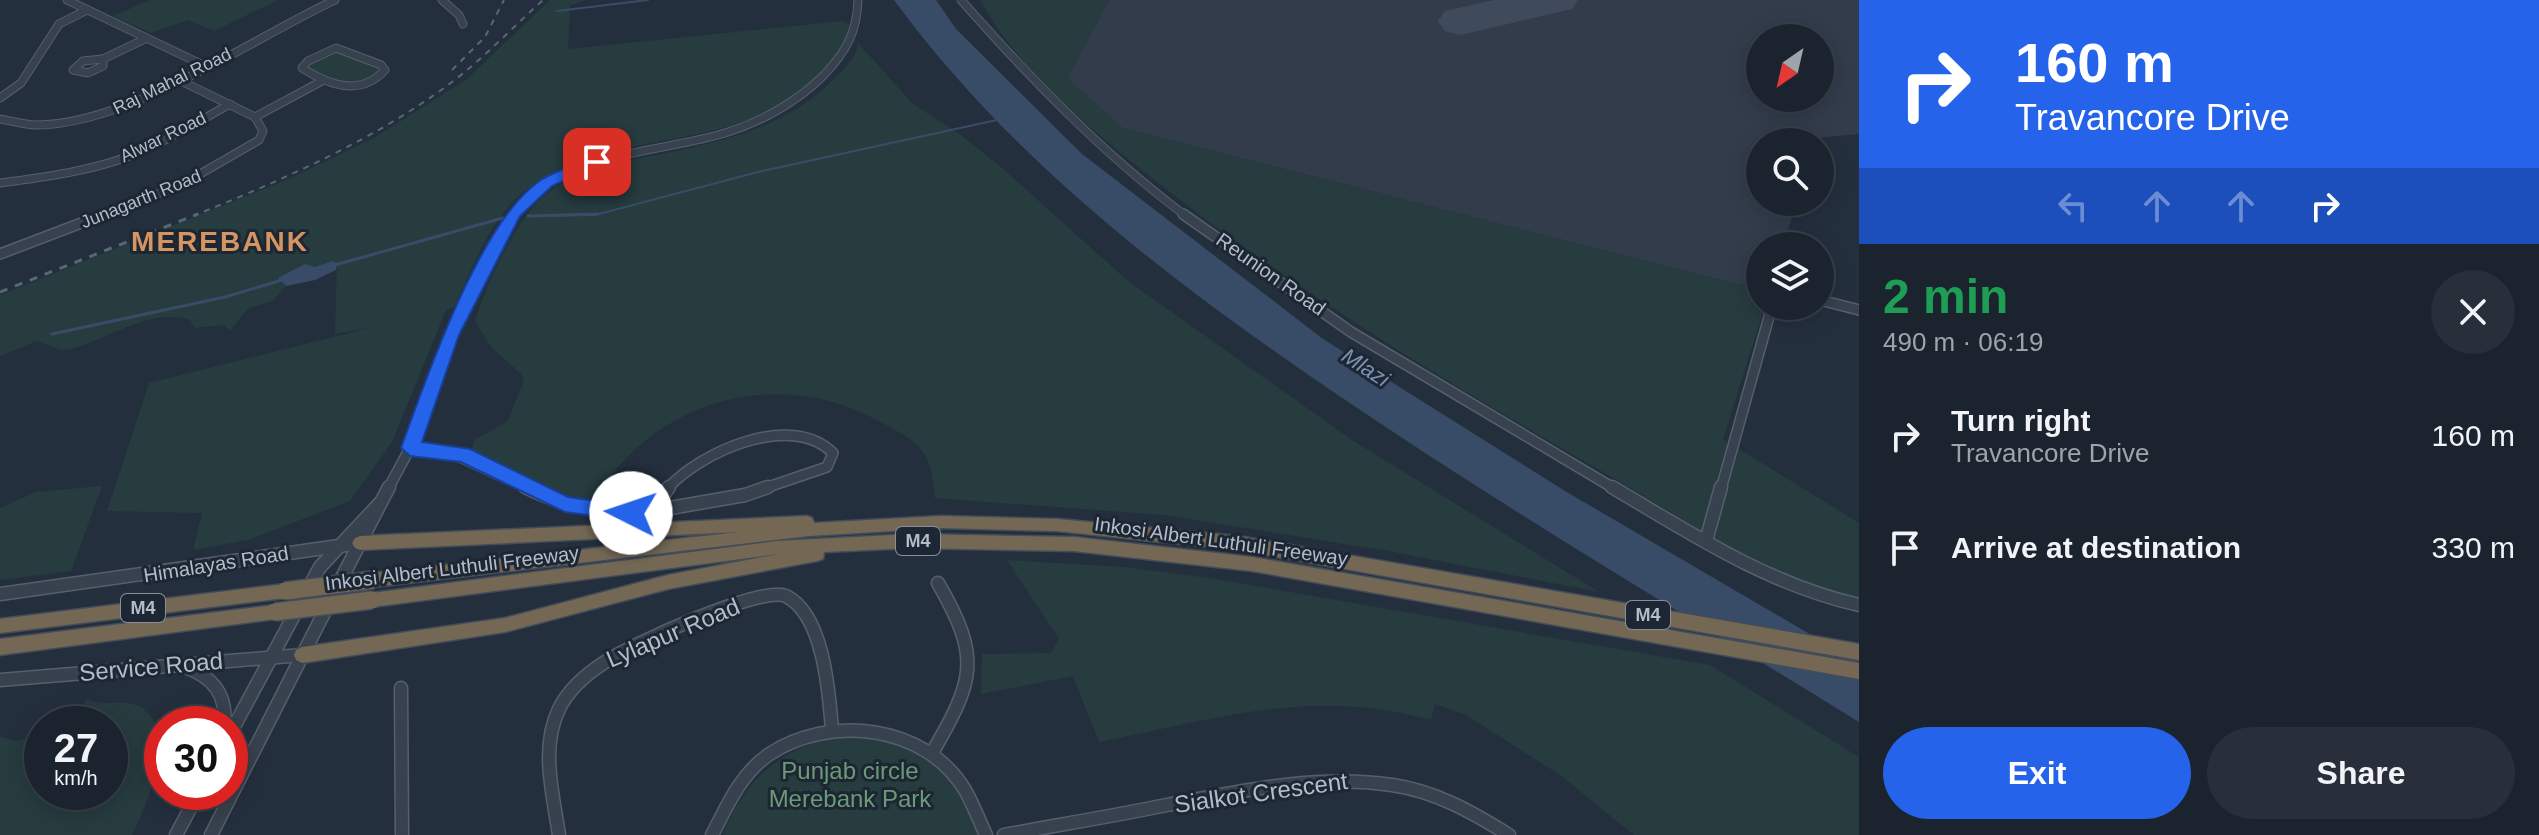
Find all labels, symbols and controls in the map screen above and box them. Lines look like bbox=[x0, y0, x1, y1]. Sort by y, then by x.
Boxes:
north arrow bbox=[1746, 24, 1834, 112]
map controls bbox=[1746, 24, 1834, 320]
text: 160 m bbox=[2015, 31, 2174, 94]
icon: right bbox=[1883, 32, 1987, 136]
street label: Raj Mahal Road bbox=[110, 44, 234, 118]
text: Travancore Drive bbox=[2015, 97, 2290, 138]
street label: Alwar Road bbox=[117, 108, 209, 166]
pin bbox=[563, 128, 631, 196]
button: search bbox=[1746, 128, 1834, 216]
icon: arrive bbox=[575, 140, 619, 184]
street label: Junagarth Road bbox=[78, 166, 204, 232]
icon: left bbox=[2051, 184, 2095, 228]
icon: ahead bbox=[2135, 184, 2179, 228]
icon: ahead bbox=[2219, 184, 2263, 228]
icon: right bbox=[2303, 184, 2347, 228]
district label: MEREBANK bbox=[131, 226, 309, 257]
street label: Reunion Road bbox=[1212, 228, 1330, 320]
button: layers bbox=[1746, 232, 1834, 320]
text: 2 min bbox=[1883, 270, 2008, 323]
button: close bbox=[2431, 270, 2515, 354]
text: 490 m · 06:19 bbox=[1883, 327, 2043, 357]
water label: Mlazi bbox=[1337, 343, 1395, 392]
text: Turn right bbox=[1951, 404, 2090, 437]
icon: right bbox=[1883, 414, 1927, 458]
text: 160 m bbox=[2432, 419, 2515, 452]
text: Travancore Drive bbox=[1951, 438, 2149, 468]
position arrow bbox=[589, 471, 673, 555]
street label: Inkosi Albert Luthuli Freeway bbox=[1093, 512, 1349, 570]
icon: arrive bbox=[1883, 526, 1927, 570]
road number: M4 bbox=[896, 527, 940, 555]
text: Arrive at destination bbox=[1951, 531, 2241, 564]
text: 330 m bbox=[2432, 531, 2515, 564]
street label: Himalayas Road bbox=[142, 542, 290, 586]
street label: Inkosi Albert Luthuli Freeway bbox=[324, 542, 580, 594]
street label: Lylapur Road bbox=[602, 592, 743, 673]
road number: M4 bbox=[121, 594, 165, 622]
road number: M4 bbox=[1626, 601, 1670, 629]
street label: Service Road bbox=[78, 647, 224, 686]
speed limit sign: 30 bbox=[144, 706, 248, 810]
text: 27 bbox=[54, 726, 98, 770]
button: Exit bbox=[1883, 727, 2191, 819]
button: Share bbox=[2207, 727, 2515, 819]
park label: Punjab circle Merebank Park bbox=[769, 757, 932, 812]
text: km/h bbox=[54, 767, 98, 789]
street label: Sialkot Crescent bbox=[1173, 767, 1350, 818]

